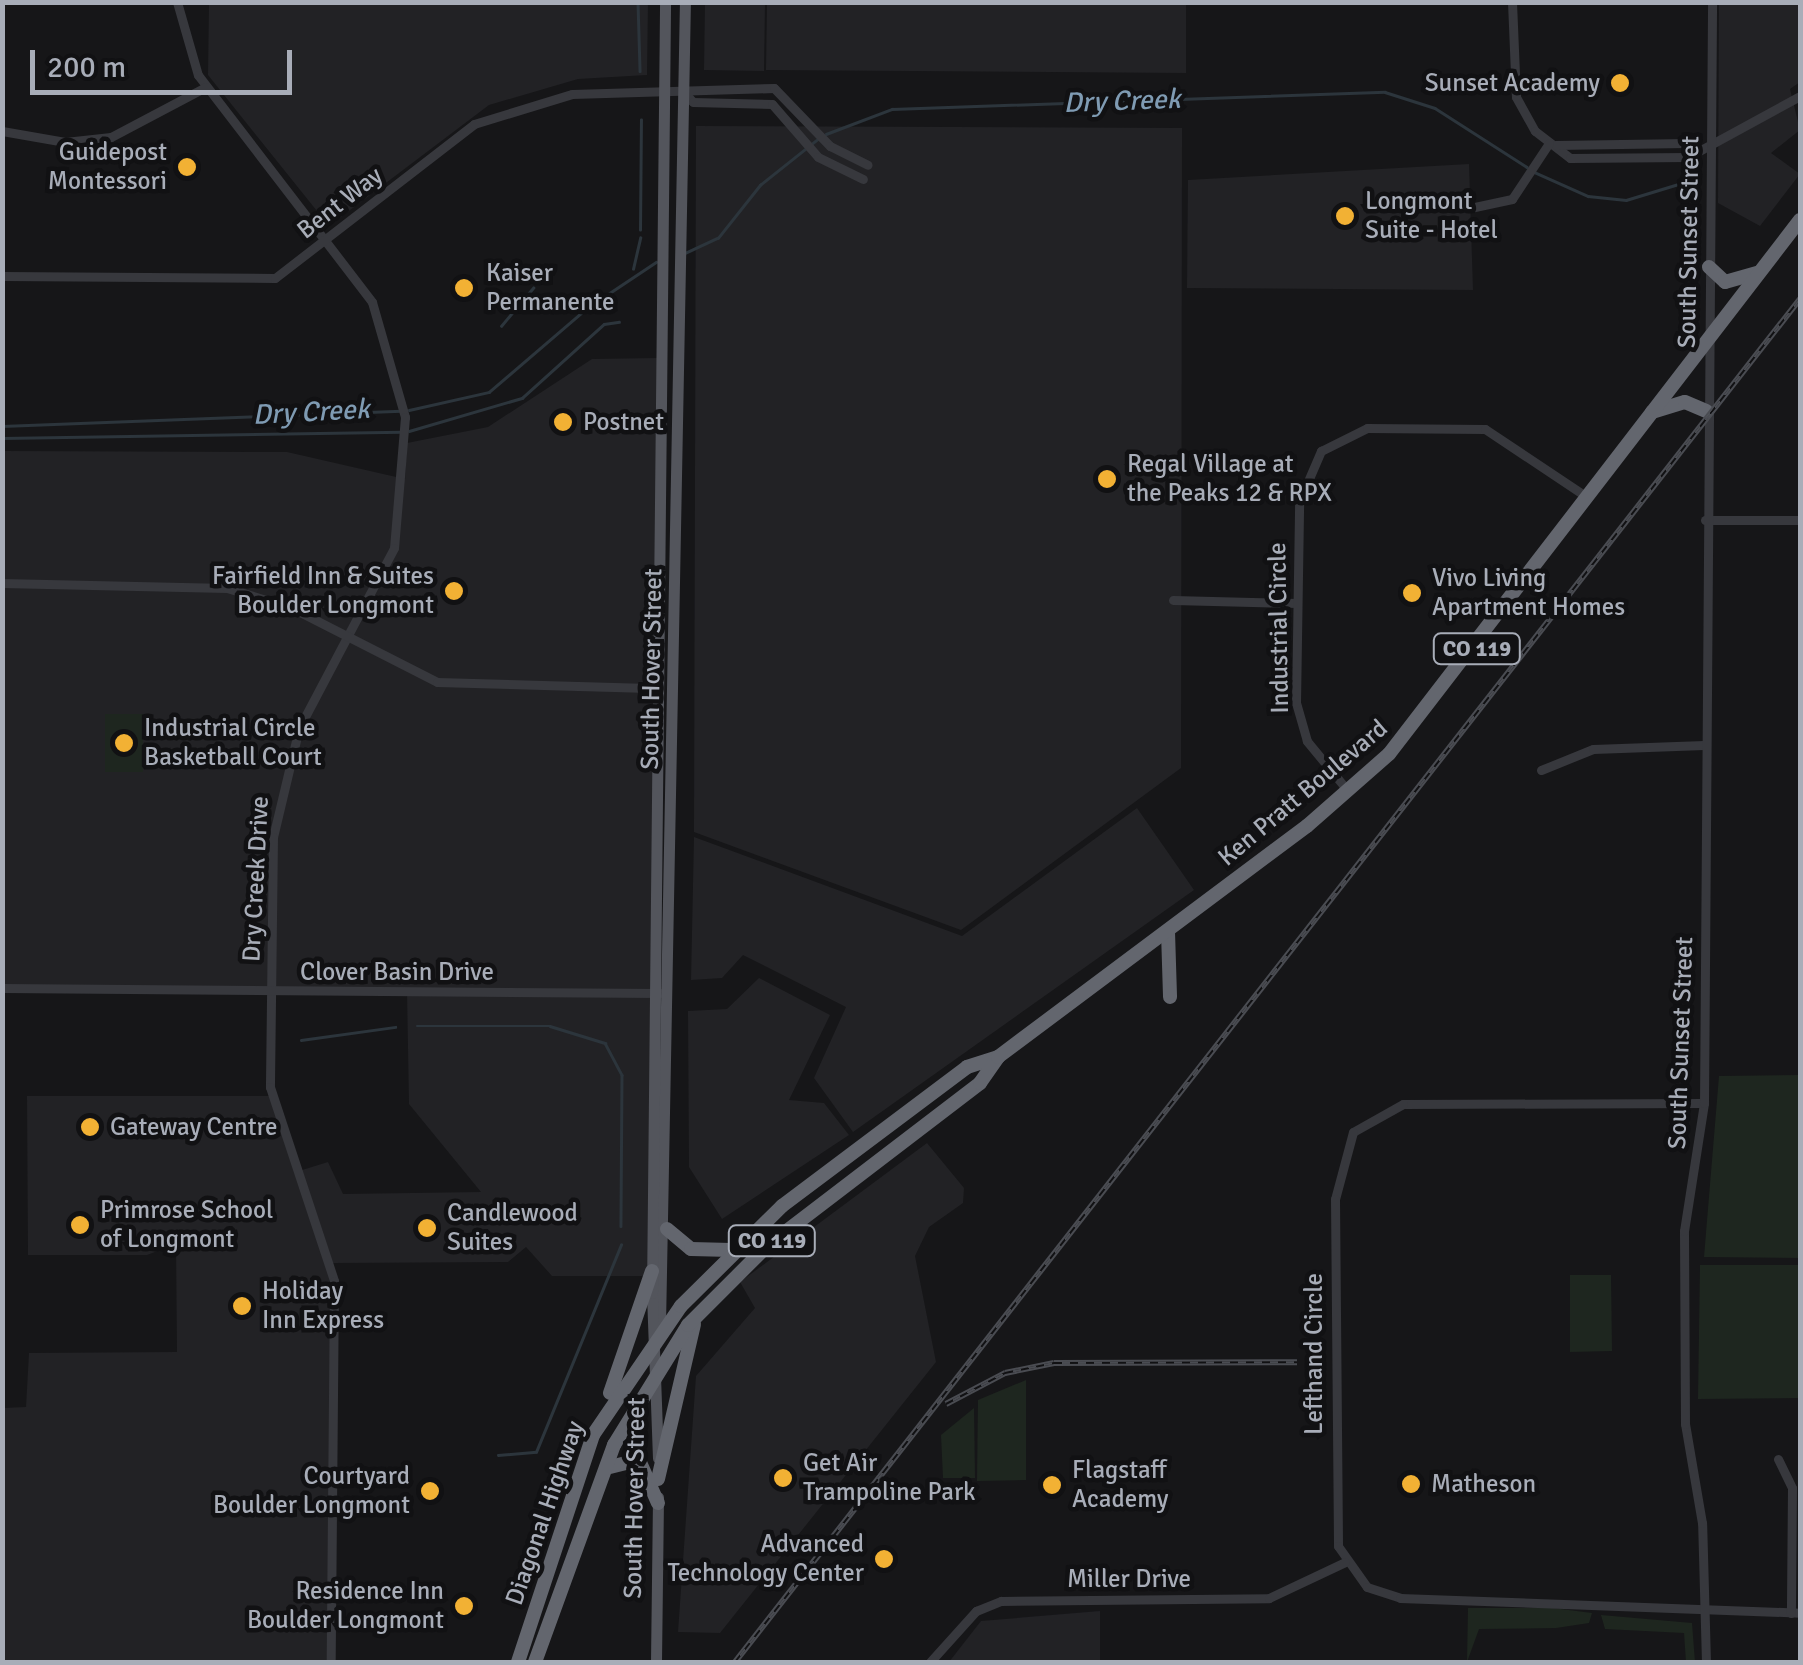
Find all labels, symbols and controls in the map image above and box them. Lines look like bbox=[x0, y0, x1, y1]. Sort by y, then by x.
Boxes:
scale bar bbox=[35, 30, 298, 92]
text: 200 m bbox=[47, 49, 126, 86]
place label: Sunset Academy bbox=[1425, 68, 1600, 98]
marker: Sunset Academy bbox=[1609, 72, 1631, 94]
water label: Dry Creek bbox=[1063, 82, 1181, 120]
street label: South Sunset Street bbox=[1672, 136, 1706, 348]
place label: Guidepost Montessori bbox=[48, 138, 167, 197]
marker: Guidepost Montessori bbox=[176, 156, 198, 178]
street label: Bent Way bbox=[291, 160, 389, 246]
place label: Longmont Suite - Hotel bbox=[1365, 187, 1498, 246]
marker: Longmont Suite - Hotel bbox=[1334, 205, 1356, 227]
place label: Kaiser Permanente bbox=[486, 259, 615, 318]
marker: Kaiser Permanente bbox=[451, 275, 477, 301]
water label: Dry Creek bbox=[252, 392, 370, 432]
place label: Postnet bbox=[583, 407, 664, 437]
marker: Postnet bbox=[552, 411, 574, 433]
place label: Regal Village at the Peaks 12 & RPX bbox=[1127, 450, 1332, 509]
marker: Regal Village at the Peaks 12 & RPX bbox=[1096, 468, 1118, 490]
street label: Industrial Circle bbox=[1263, 542, 1295, 714]
place label: Fairfield Inn & Suites Boulder Longmont bbox=[212, 562, 434, 621]
place label: Vivo Living Apartment Homes bbox=[1432, 564, 1625, 623]
street label: South Hover Street bbox=[635, 568, 669, 770]
marker: Fairfield Inn & Suites Boulder Longmont bbox=[443, 580, 465, 602]
marker: Vivo Living Apartment Homes bbox=[1401, 582, 1423, 604]
road number: CO 119 bbox=[1432, 632, 1522, 666]
street label: Ken Pratt Boulevard bbox=[1212, 713, 1394, 873]
place label: Industrial Circle Basketball Court bbox=[144, 714, 322, 773]
marker: Industrial Circle Basketball Court bbox=[113, 732, 135, 754]
street label: Dry Creek Drive bbox=[237, 795, 275, 963]
street label: South Sunset Street bbox=[1662, 936, 1700, 1150]
street label: Clover Basin Drive bbox=[300, 957, 494, 987]
place label: Gateway Centre bbox=[110, 1112, 278, 1142]
marker: Gateway Centre bbox=[79, 1116, 101, 1138]
place label: Primrose School of Longmont bbox=[100, 1196, 273, 1255]
place label: Candlewood Suites bbox=[447, 1199, 578, 1258]
marker: Primrose School of Longmont bbox=[69, 1214, 91, 1236]
marker: Candlewood Suites bbox=[416, 1217, 438, 1239]
road number: CO 119 bbox=[727, 1224, 817, 1258]
street label: Lefthand Circle bbox=[1299, 1273, 1329, 1435]
place label: Holiday Inn Express bbox=[262, 1277, 384, 1336]
marker: Holiday Inn Express bbox=[231, 1295, 253, 1317]
street label: South Hover Street bbox=[618, 1397, 652, 1599]
street label: Diagonal Highway bbox=[499, 1417, 591, 1609]
place label: Get Air Trampoline Park bbox=[803, 1449, 976, 1508]
place label: Flagstaff Academy bbox=[1072, 1456, 1168, 1515]
place label: Courtyard Boulder Longmont bbox=[213, 1462, 410, 1521]
marker: Get Air Trampoline Park bbox=[772, 1467, 794, 1489]
place label: Matheson bbox=[1431, 1469, 1536, 1499]
marker: Matheson bbox=[1400, 1473, 1422, 1495]
marker: Flagstaff Academy bbox=[1041, 1474, 1063, 1496]
marker: Courtyard Boulder Longmont bbox=[419, 1480, 441, 1502]
place label: Advanced Technology Center bbox=[667, 1530, 864, 1589]
marker: Advanced Technology Center bbox=[873, 1548, 895, 1570]
street label: Miller Drive bbox=[1067, 1564, 1191, 1594]
place label: Residence Inn Boulder Longmont bbox=[247, 1577, 444, 1636]
marker: Residence Inn Boulder Longmont bbox=[453, 1595, 475, 1617]

